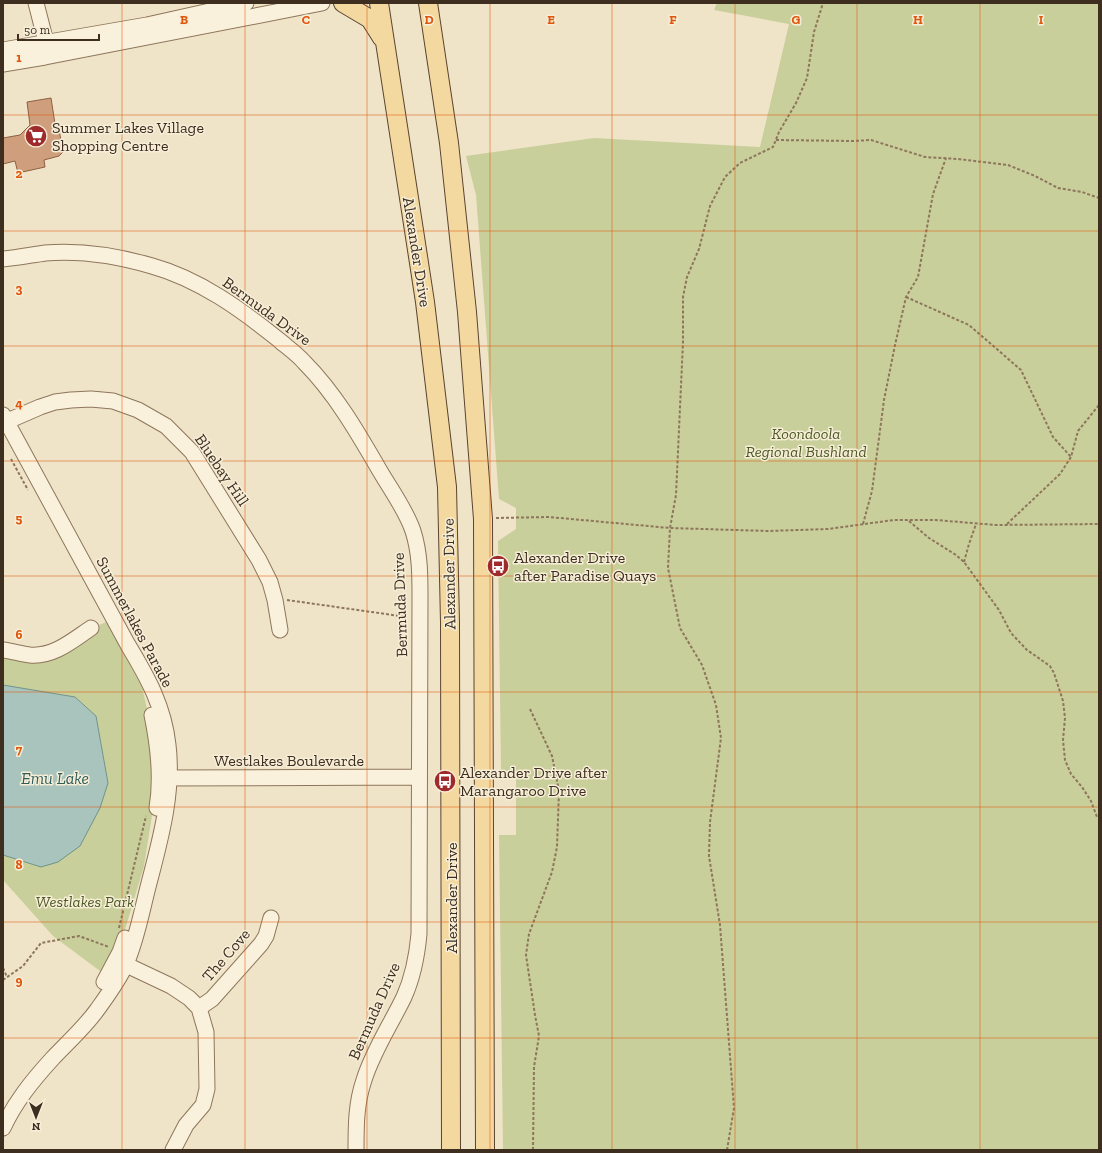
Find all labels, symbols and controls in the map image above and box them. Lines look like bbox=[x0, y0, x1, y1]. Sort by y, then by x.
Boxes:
text: B bbox=[180, 12, 188, 27]
text: C bbox=[302, 12, 310, 27]
text: D bbox=[424, 12, 434, 27]
text: E bbox=[547, 12, 555, 27]
text: F bbox=[669, 12, 677, 27]
text: G bbox=[792, 12, 801, 27]
text: H bbox=[913, 12, 923, 27]
text: I bbox=[1039, 12, 1044, 27]
scale bar bbox=[18, 16, 99, 42]
text: 50 m bbox=[24, 23, 51, 37]
text: 1 bbox=[16, 50, 22, 65]
place label: Summer Lakes Village Shopping Centre bbox=[52, 118, 204, 155]
supermarket icon: Summer Lakes Village Shopping Centre bbox=[23, 123, 49, 149]
text: 2 bbox=[16, 166, 23, 181]
street label: Alexander Drive bbox=[399, 196, 435, 308]
street label: Bermuda Drive bbox=[219, 273, 315, 349]
text: 3 bbox=[16, 281, 23, 296]
text: 4 bbox=[15, 396, 23, 411]
park label: Koondoola Regional Bushland bbox=[745, 424, 867, 461]
street label: Bluebay Hill bbox=[191, 430, 253, 510]
text: 5 bbox=[16, 511, 23, 526]
street label: Alexander Drive bbox=[439, 518, 459, 630]
place label: Alexander Drive after Paradise Quays bbox=[514, 548, 656, 585]
street label: Bermuda Drive bbox=[389, 552, 411, 658]
bus stop icon: Alexander Drive after Paradise Quays bbox=[485, 553, 511, 579]
street label: Summerlakes Parade bbox=[93, 554, 177, 690]
text: 6 bbox=[16, 627, 23, 642]
text: 7 bbox=[16, 742, 23, 757]
street label: Westlakes Boulevarde bbox=[214, 751, 364, 770]
place label: Alexander Drive after Marangaroo Drive bbox=[460, 763, 608, 800]
water label: Emu Lake bbox=[21, 768, 89, 788]
bus stop icon: Alexander Drive after Marangaroo Drive bbox=[432, 768, 458, 794]
street label: Alexander Drive bbox=[442, 842, 461, 954]
text: 8 bbox=[15, 857, 23, 872]
park label: Westlakes Park bbox=[36, 892, 134, 911]
street label: The Cove bbox=[198, 925, 254, 985]
street label: Bermuda Drive bbox=[344, 959, 404, 1063]
text: 9 bbox=[16, 973, 23, 988]
north arrow bbox=[16, 1097, 56, 1137]
text: N bbox=[31, 1120, 40, 1133]

